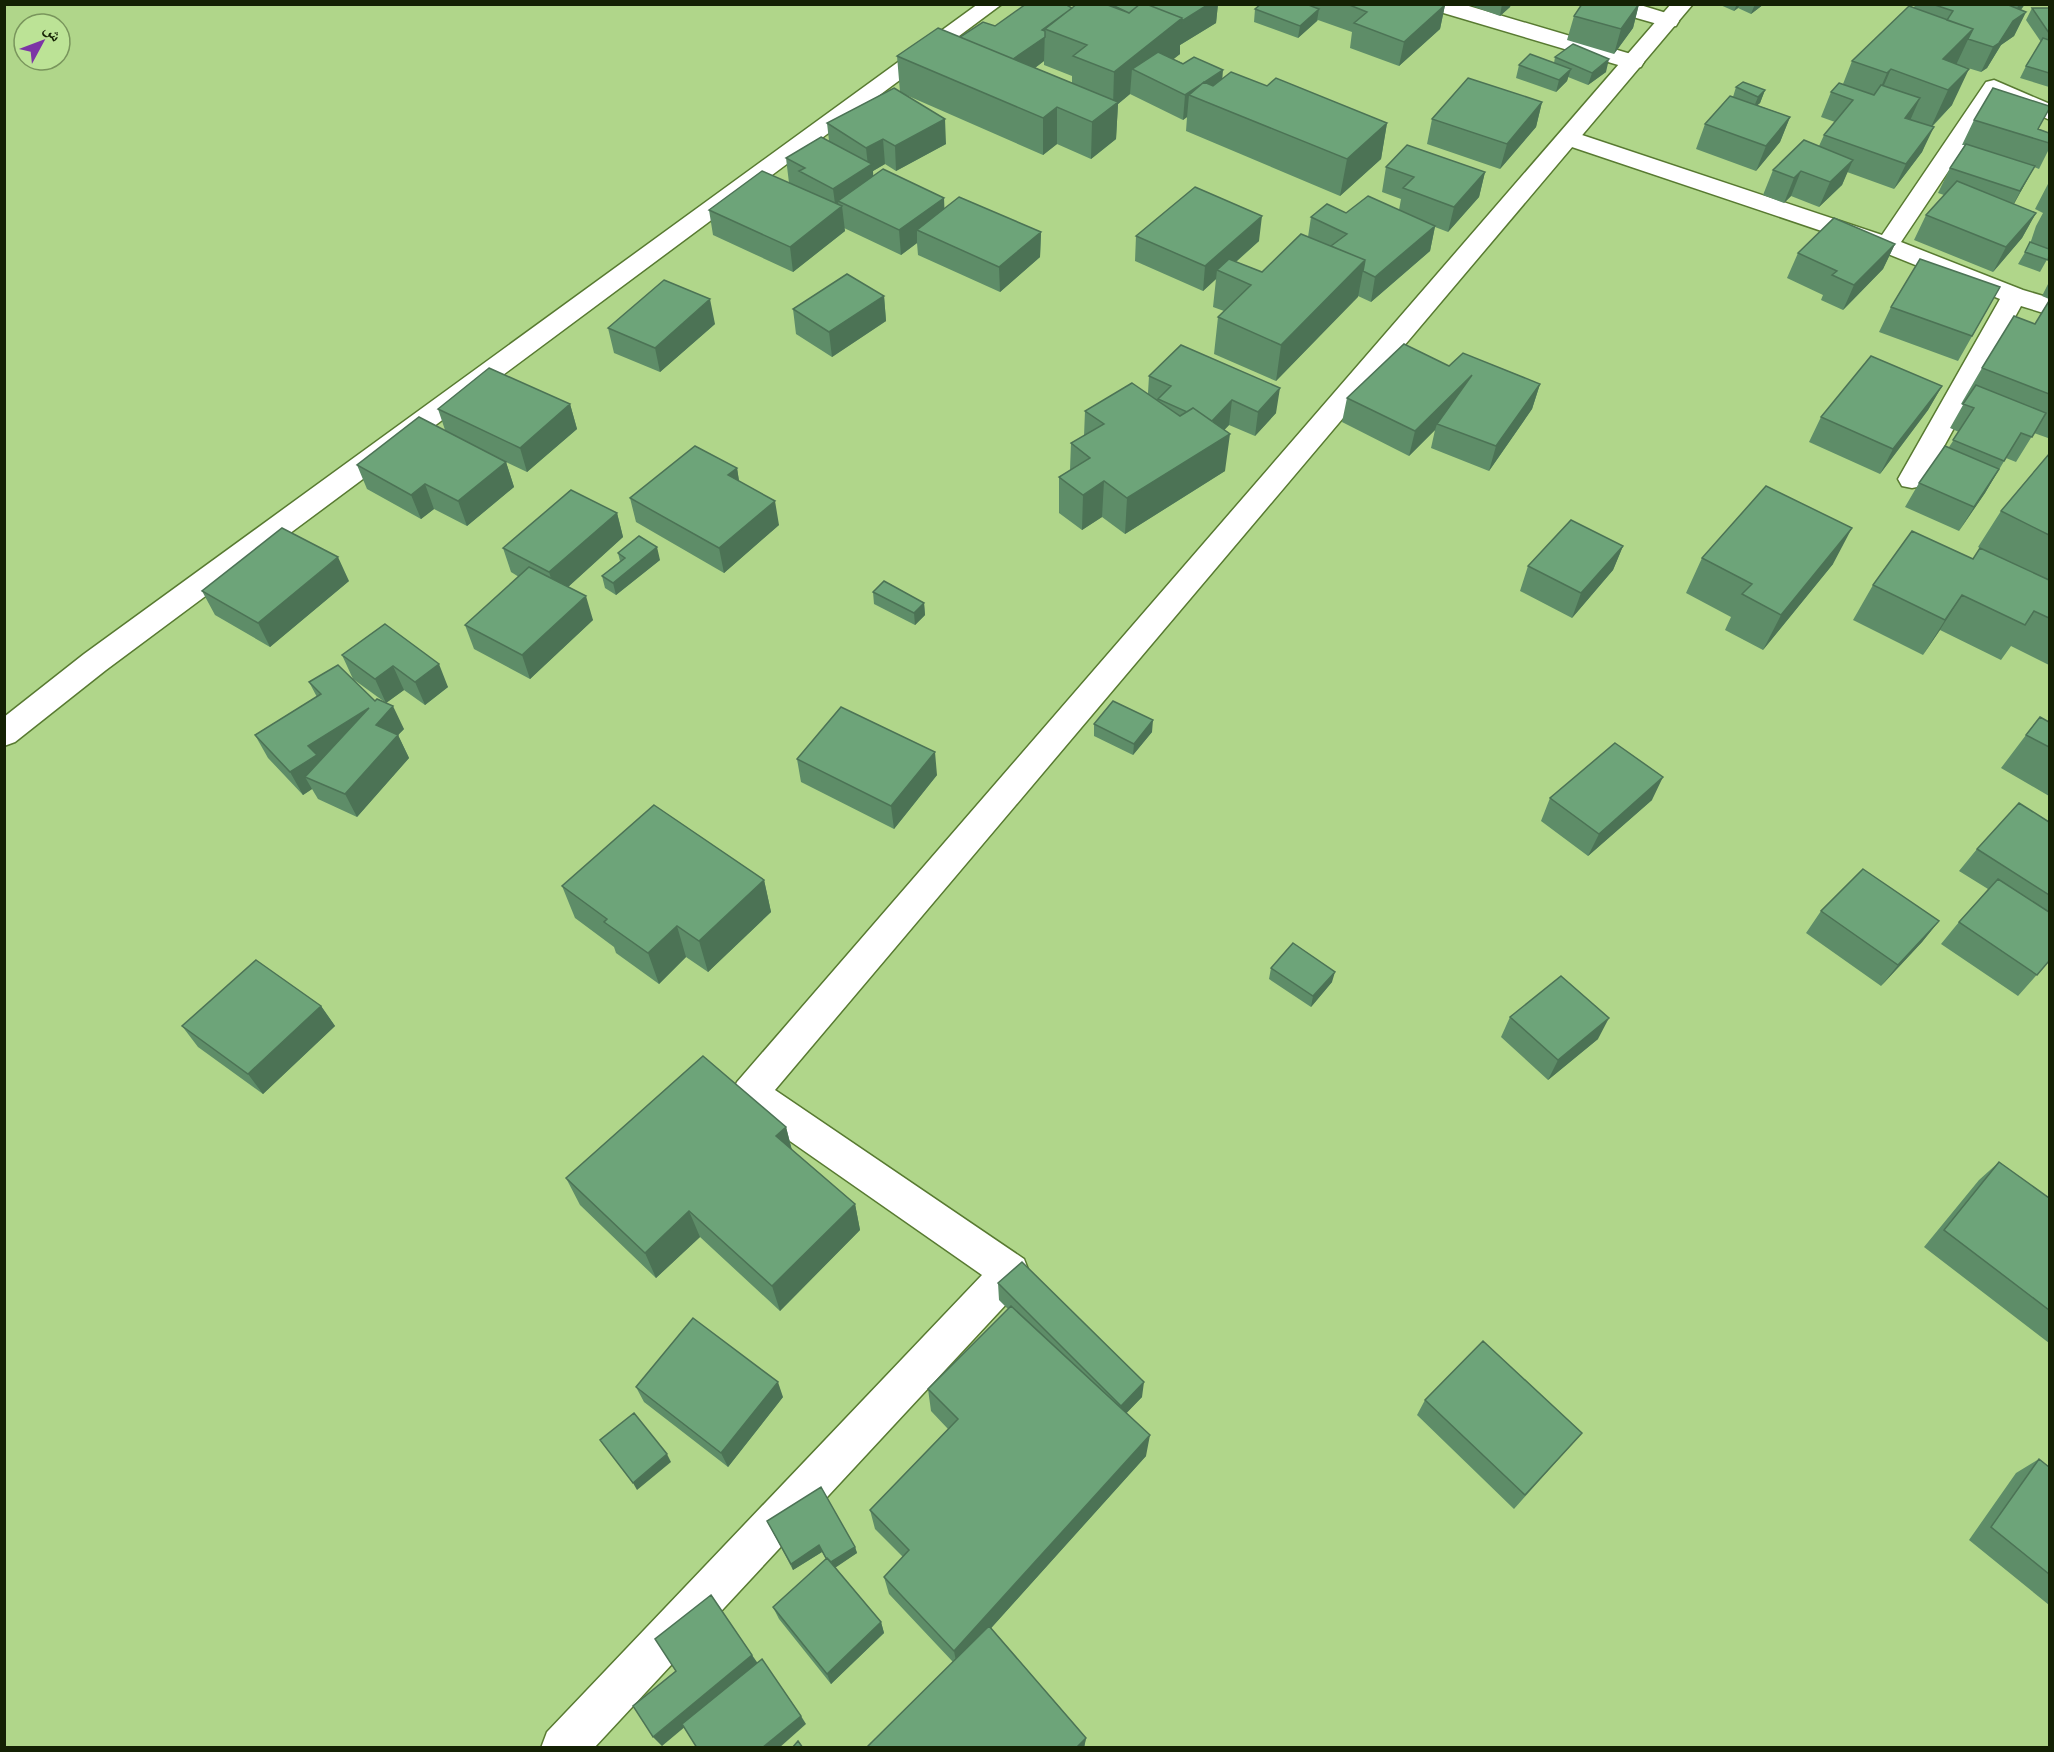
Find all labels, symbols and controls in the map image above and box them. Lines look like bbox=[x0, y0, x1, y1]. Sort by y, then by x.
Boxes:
north arrow bbox=[12, 12, 72, 72]
text: ش bbox=[39, 21, 65, 46]

